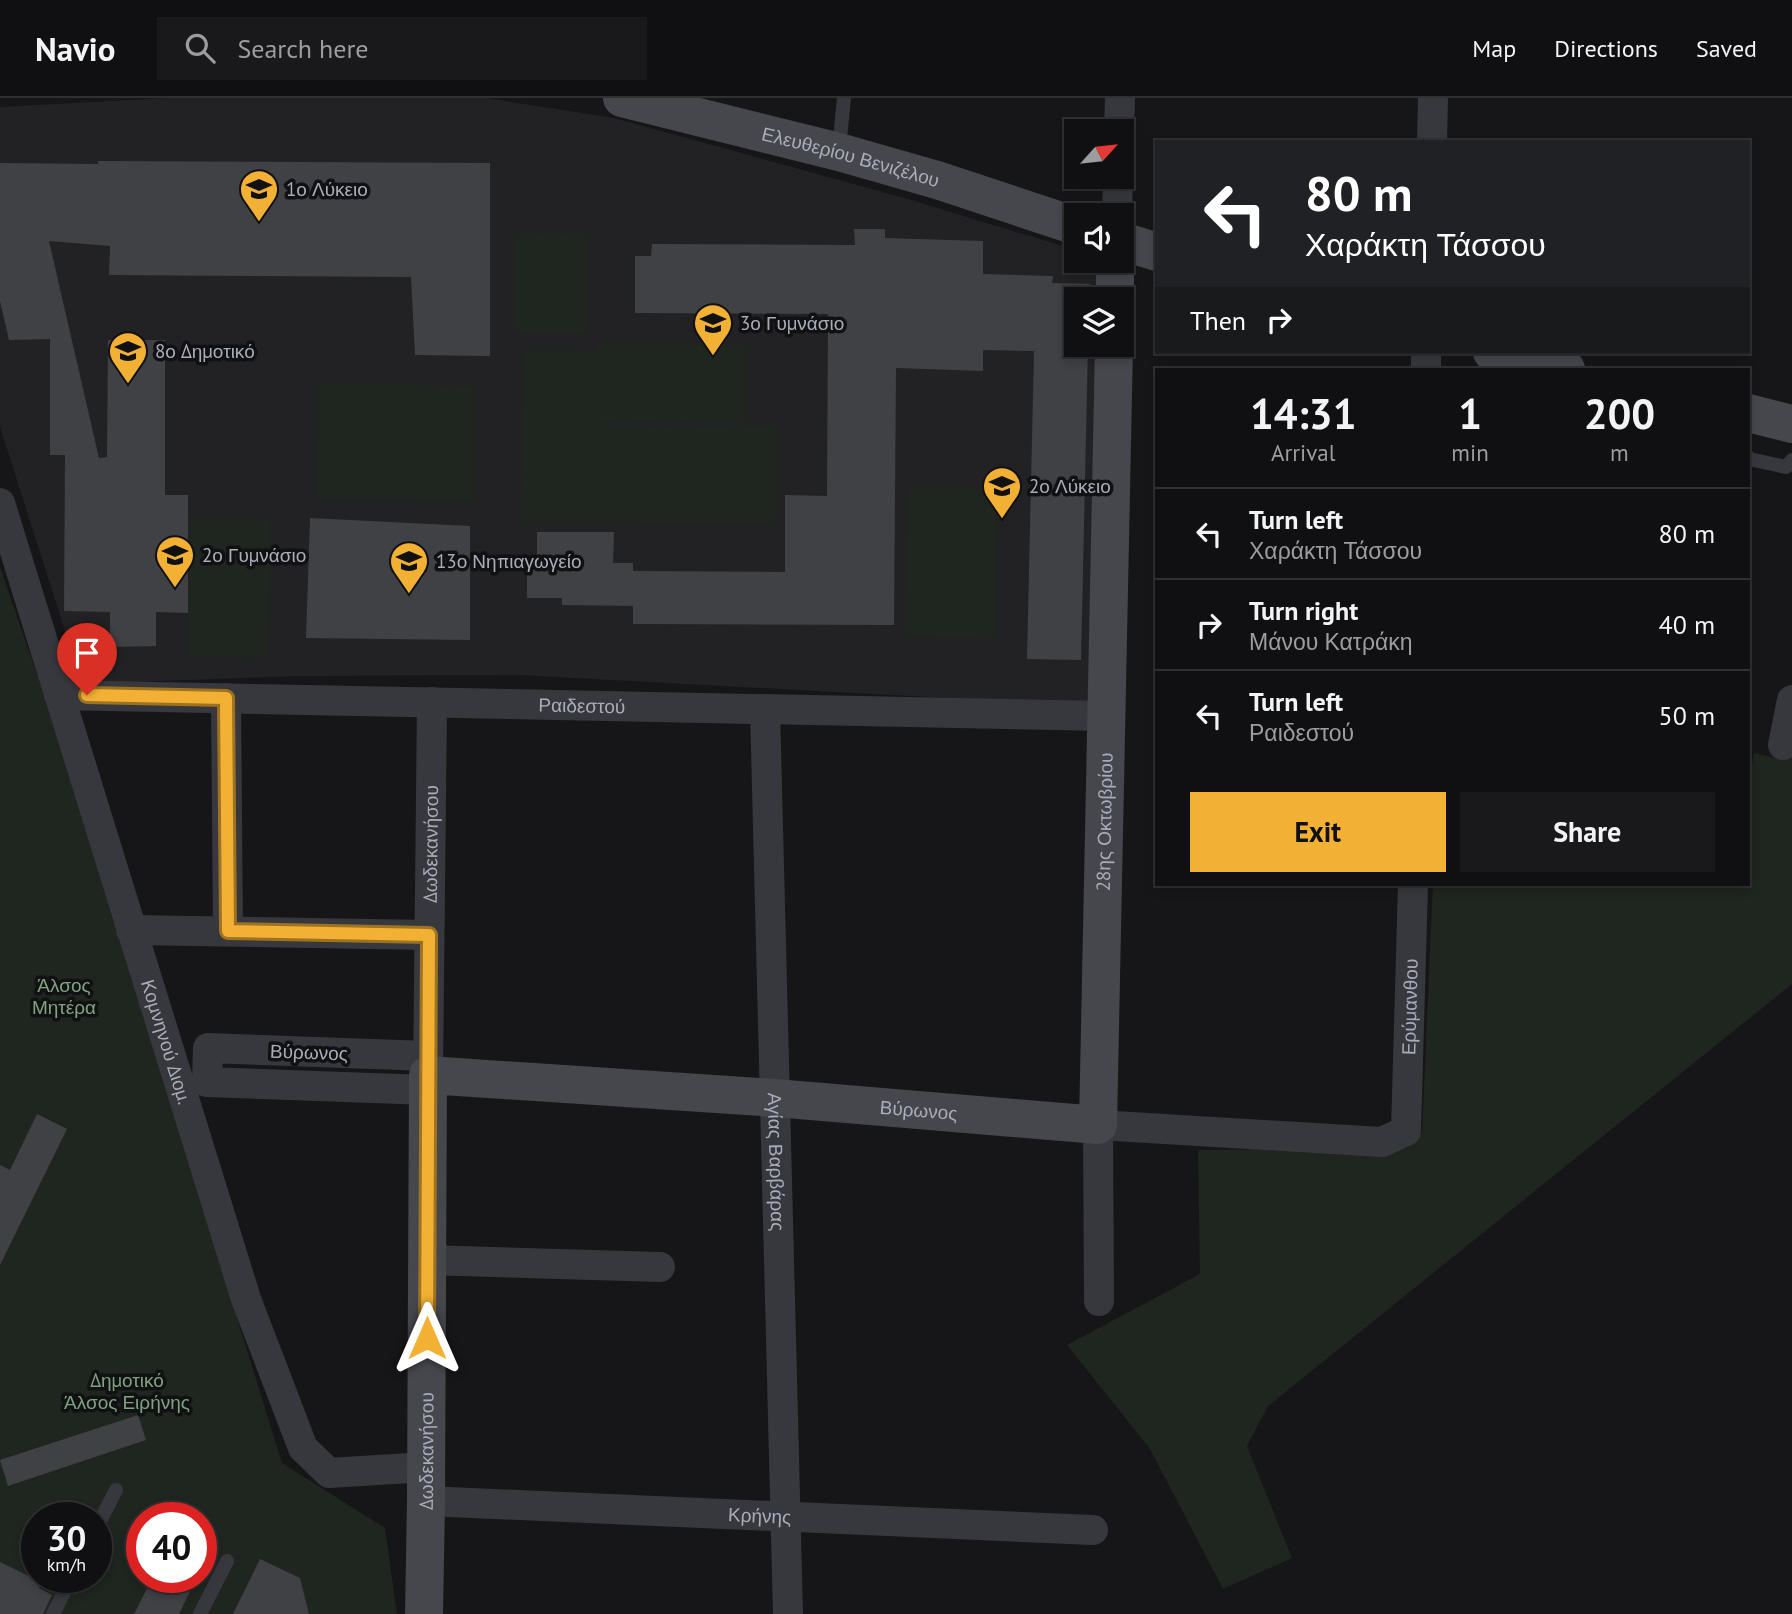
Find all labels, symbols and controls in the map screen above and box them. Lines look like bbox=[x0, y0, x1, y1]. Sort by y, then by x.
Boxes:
search box bbox=[157, 17, 647, 80]
text: Navio bbox=[35, 27, 115, 70]
icon: search bbox=[181, 29, 219, 67]
text: Search here bbox=[237, 32, 369, 65]
text: Map bbox=[1472, 33, 1516, 64]
text: Directions bbox=[1554, 33, 1658, 64]
text: Saved bbox=[1696, 33, 1757, 64]
north arrow bbox=[1064, 119, 1134, 189]
map controls bbox=[1064, 119, 1134, 357]
street label: Ελευθερίου Βενιζέλου bbox=[759, 121, 942, 192]
text: 80 m bbox=[1305, 161, 1412, 225]
school or university icon: 1ο Λύκειο bbox=[238, 168, 280, 223]
icon: left bbox=[1190, 168, 1281, 259]
place label: 1ο Λύκειο bbox=[286, 177, 368, 201]
button: sound bbox=[1064, 203, 1134, 273]
text: Χαράκτη Τάσσου bbox=[1305, 223, 1546, 265]
button: layers bbox=[1064, 287, 1134, 357]
icon: right bbox=[1260, 301, 1298, 339]
school or university icon: 3ο Γυμνάσιο bbox=[692, 302, 734, 357]
text: Then bbox=[1190, 304, 1246, 337]
place label: 3ο Γυμνάσιο bbox=[740, 311, 844, 335]
school or university icon: 8ο Δημοτικό bbox=[107, 330, 149, 385]
place label: 8ο Δημοτικό bbox=[155, 339, 255, 363]
text: 14:31 bbox=[1250, 386, 1356, 441]
text: 1 bbox=[1458, 386, 1482, 441]
text: 200 bbox=[1584, 386, 1655, 441]
text: Arrival bbox=[1271, 438, 1335, 467]
text: min bbox=[1451, 438, 1489, 467]
text: m bbox=[1610, 438, 1629, 467]
school or university icon: 2ο Λύκειο bbox=[981, 465, 1023, 520]
place label: 2ο Λύκειο bbox=[1029, 474, 1111, 498]
text: Turn left bbox=[1249, 503, 1343, 536]
icon: left bbox=[1190, 515, 1228, 553]
text: 80 m bbox=[1659, 517, 1715, 550]
school or university icon: 2ο Γυμνάσιο bbox=[154, 534, 196, 589]
text: Χαράκτη Τάσσου bbox=[1249, 536, 1422, 565]
school or university icon: 13ο Νηπιαγωγείο bbox=[388, 540, 430, 595]
place label: 2ο Γυμνάσιο bbox=[202, 543, 306, 567]
place label: 13ο Νηπιαγωγείο bbox=[436, 549, 582, 573]
text: Turn right bbox=[1249, 594, 1358, 627]
icon: right bbox=[1190, 606, 1228, 644]
text: 40 m bbox=[1659, 608, 1715, 641]
pin bbox=[57, 623, 117, 695]
text: Μάνου Κατράκη bbox=[1249, 627, 1413, 656]
icon: arrive bbox=[68, 634, 106, 672]
text: Turn left bbox=[1249, 685, 1343, 718]
street label: Ραιδεστού bbox=[538, 693, 626, 718]
icon: left bbox=[1190, 697, 1228, 735]
text: 50 m bbox=[1659, 699, 1715, 732]
text: Ραιδεστού bbox=[1249, 718, 1354, 747]
street label: 28ης Οκτωβρίου bbox=[1091, 752, 1118, 892]
street label: Δωδεκανήσου bbox=[418, 785, 443, 903]
button: Exit bbox=[1190, 792, 1446, 872]
button: Share bbox=[1460, 792, 1715, 872]
street label: Ερύμανθου bbox=[1396, 958, 1423, 1055]
park label: Άλσος Μητέρα bbox=[32, 973, 96, 1019]
street label: Κομνηνού Διομ. bbox=[136, 977, 197, 1107]
street label: Βύρωνος bbox=[270, 1039, 348, 1065]
street label: Αγίας Βαρβάρας bbox=[763, 1092, 790, 1231]
street label: Βύρωνος bbox=[879, 1095, 959, 1125]
position arrow bbox=[390, 1301, 464, 1375]
park label: Δημοτικό Άλσος Ειρήνης bbox=[64, 1368, 190, 1414]
street label: Δωδεκανήσου bbox=[414, 1392, 439, 1510]
speed limit sign: 40 bbox=[126, 1502, 217, 1593]
street label: Κρήνης bbox=[728, 1502, 792, 1529]
text: 30 bbox=[47, 1515, 86, 1561]
text: km/h bbox=[47, 1553, 86, 1576]

